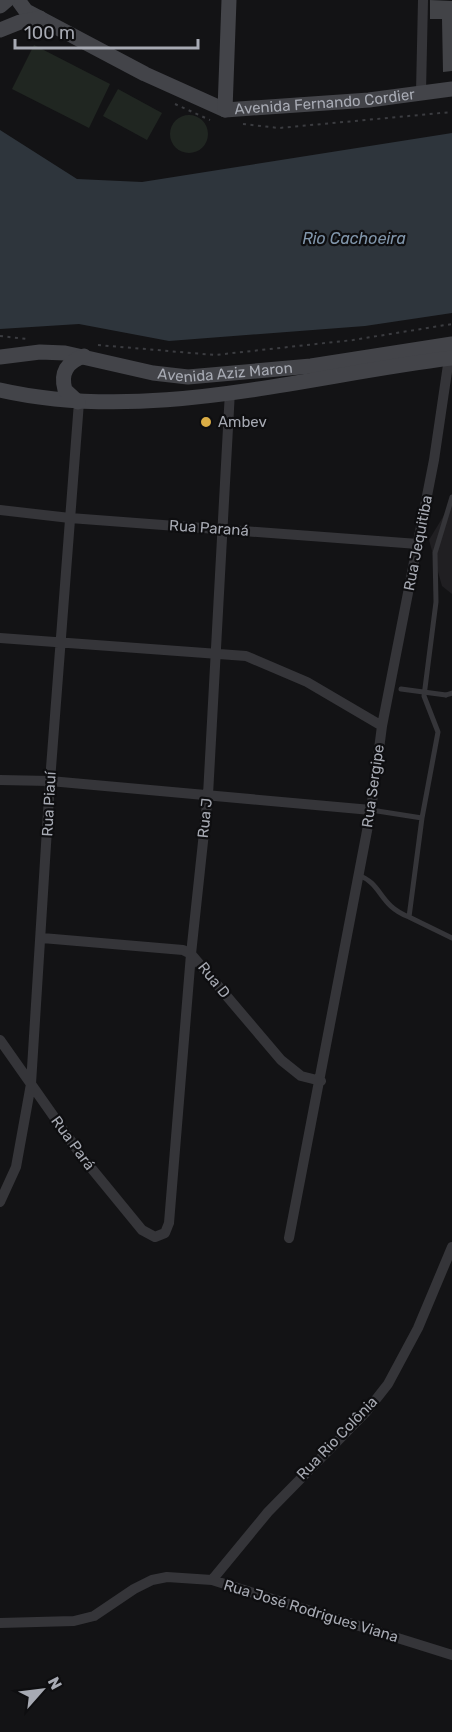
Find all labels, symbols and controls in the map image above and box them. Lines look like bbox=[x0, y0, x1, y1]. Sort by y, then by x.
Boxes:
scale bar bbox=[15, 12, 198, 50]
text: 100 m bbox=[24, 22, 75, 44]
street label: Avenida Fernando Cordier bbox=[234, 85, 416, 118]
water label: Rio Cachoeira bbox=[302, 229, 406, 248]
street label: Avenida Aziz Maron bbox=[157, 359, 293, 386]
place label: Ambev bbox=[218, 413, 267, 431]
marker: Ambev bbox=[199, 415, 213, 429]
street label: Rua Jequitiba bbox=[400, 494, 436, 592]
street label: Rua Paraná bbox=[169, 516, 249, 540]
street label: Rua Sergipe bbox=[358, 743, 388, 829]
street label: Rua Piauí bbox=[38, 770, 60, 837]
street label: Rua J bbox=[194, 797, 216, 839]
street label: Rua D bbox=[194, 958, 234, 1002]
street label: Rua Pará bbox=[47, 1112, 99, 1174]
street label: Rua Rio Colônia bbox=[293, 1393, 381, 1483]
street label: Rua José Rodrigues Viana bbox=[222, 1576, 400, 1646]
north arrow bbox=[12, 1660, 72, 1720]
text: N bbox=[44, 1674, 66, 1693]

